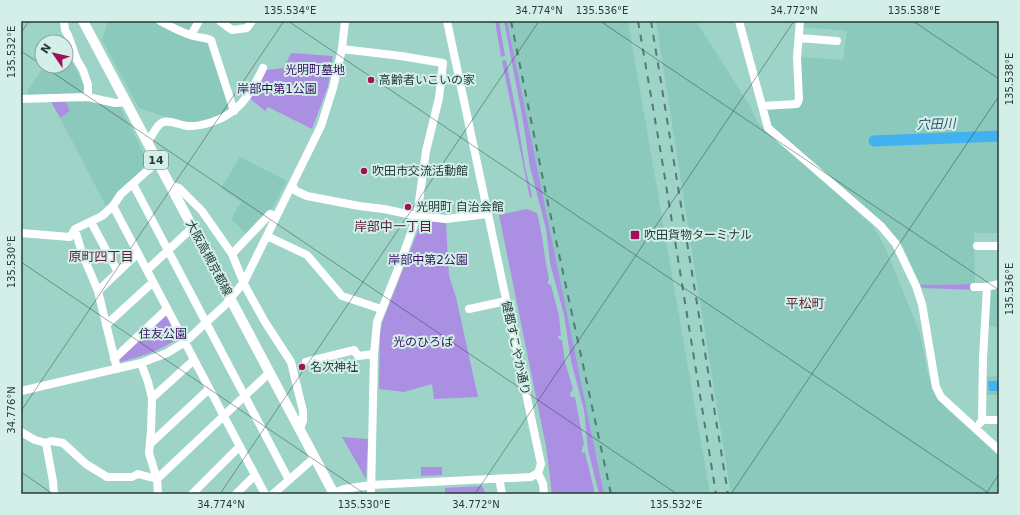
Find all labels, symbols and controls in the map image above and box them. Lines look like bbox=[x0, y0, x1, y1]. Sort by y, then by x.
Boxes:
text: 135.534°E bbox=[264, 5, 316, 16]
text: 34.774°N bbox=[515, 5, 563, 16]
text: 135.536°E bbox=[576, 5, 628, 16]
text: 34.772°N bbox=[770, 5, 818, 16]
text: 135.538°E bbox=[888, 5, 940, 16]
text: 135.532°E bbox=[6, 26, 17, 78]
north arrow bbox=[34, 34, 74, 74]
text: N bbox=[38, 41, 54, 56]
text: 135.538°E bbox=[1004, 53, 1015, 105]
park label: 光明町墓地 bbox=[285, 63, 345, 77]
place label: 高齢者いこいの家 bbox=[379, 73, 475, 87]
marker: 高齢者いこいの家 bbox=[366, 75, 376, 85]
park label: 岸部中第1公園 bbox=[237, 82, 317, 96]
water label: 穴田川 bbox=[916, 116, 958, 132]
road number: 14 bbox=[144, 151, 168, 169]
place label: 吹田市交流活動館 bbox=[372, 164, 468, 178]
marker: 吹田市交流活動館 bbox=[359, 166, 369, 176]
place label: 光明町 自治会館 bbox=[416, 200, 504, 214]
marker: 光明町 自治会館 bbox=[403, 202, 413, 212]
street label: 大阪高槻京都線 bbox=[183, 218, 235, 298]
district label: 岸部中一丁目 bbox=[354, 219, 432, 234]
place label: 吹田貨物ターミナル bbox=[644, 228, 752, 242]
marker: 吹田貨物ターミナル bbox=[629, 229, 641, 241]
text: 135.530°E bbox=[6, 236, 17, 288]
district label: 原町四丁目 bbox=[68, 249, 134, 264]
park label: 岸部中第2公園 bbox=[388, 253, 468, 267]
text: 135.536°E bbox=[1004, 263, 1015, 315]
district label: 平松町 bbox=[785, 296, 825, 311]
street label: 健都すこやか通り bbox=[499, 300, 533, 396]
park label: 住友公園 bbox=[139, 327, 187, 341]
park label: 光のひろば bbox=[393, 335, 453, 349]
place label: 名次神社 bbox=[310, 360, 358, 374]
marker: 名次神社 bbox=[297, 362, 307, 372]
text: 34.776°N bbox=[6, 386, 17, 434]
text: 34.774°N bbox=[197, 499, 245, 510]
text: 135.530°E bbox=[338, 499, 390, 510]
text: 34.772°N bbox=[452, 499, 500, 510]
text: 135.532°E bbox=[650, 499, 702, 510]

